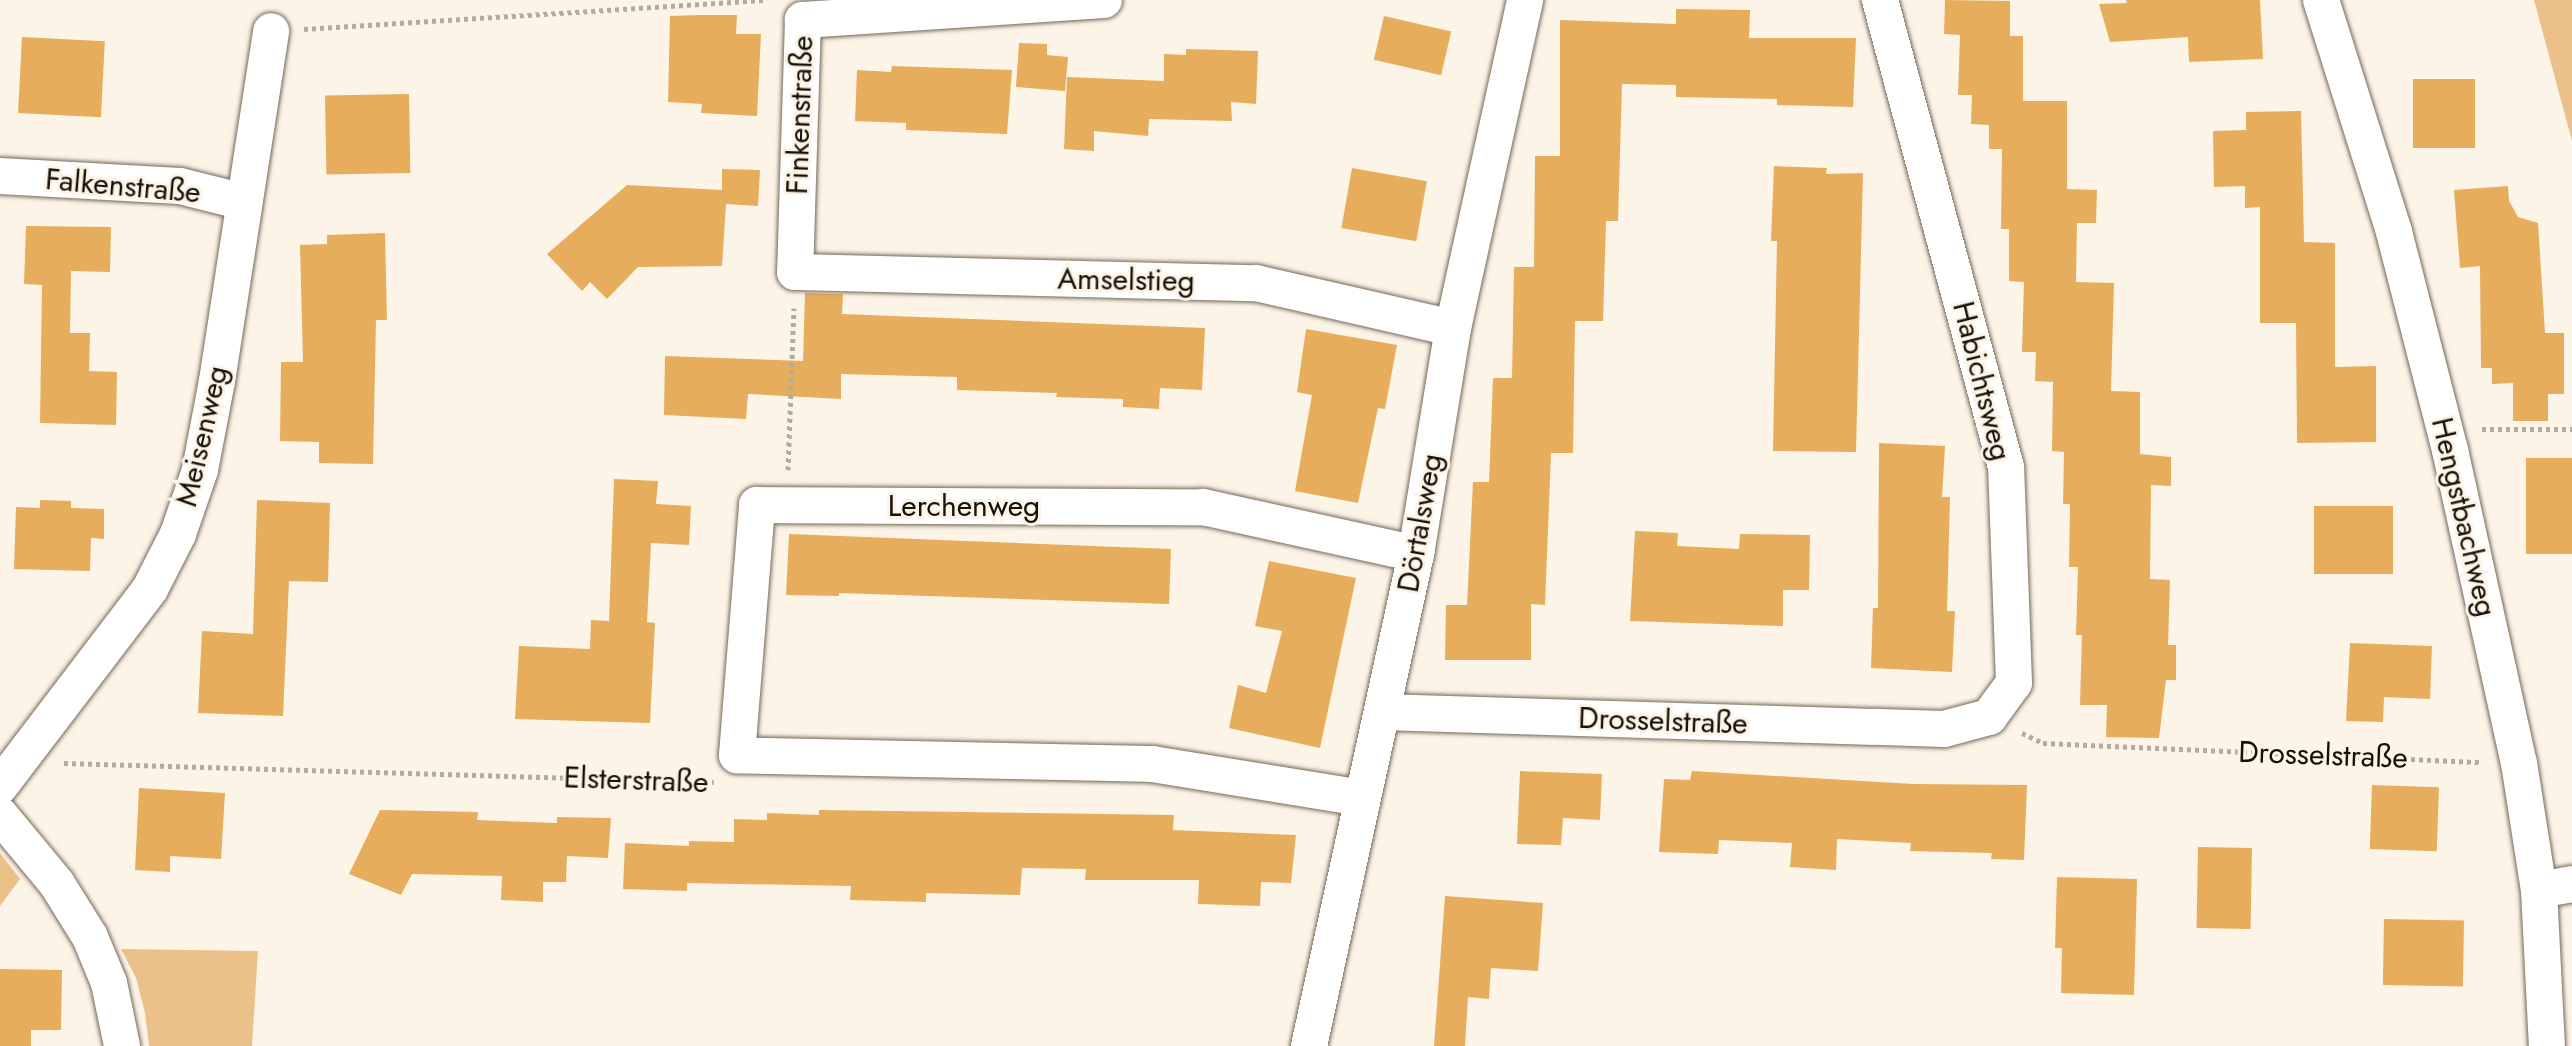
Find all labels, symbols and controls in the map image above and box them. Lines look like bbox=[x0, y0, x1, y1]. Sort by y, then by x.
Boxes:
street label: Finkenstraße bbox=[779, 35, 821, 195]
street label: Falkenstraße bbox=[44, 161, 202, 211]
street label: Amselstieg bbox=[1057, 261, 1195, 299]
street label: Habichtsweg bbox=[1945, 298, 2019, 464]
street label: Meisenweg bbox=[168, 362, 236, 510]
street label: Hengstbachweg bbox=[2424, 414, 2504, 620]
street label: Dörtalsweg bbox=[1390, 451, 1450, 595]
street label: Lerchenweg bbox=[888, 488, 1040, 524]
street label: Drosselstraße bbox=[1578, 700, 1748, 742]
street label: Drosselstraße bbox=[2238, 734, 2408, 776]
street label: Elsterstraße bbox=[563, 759, 709, 801]

